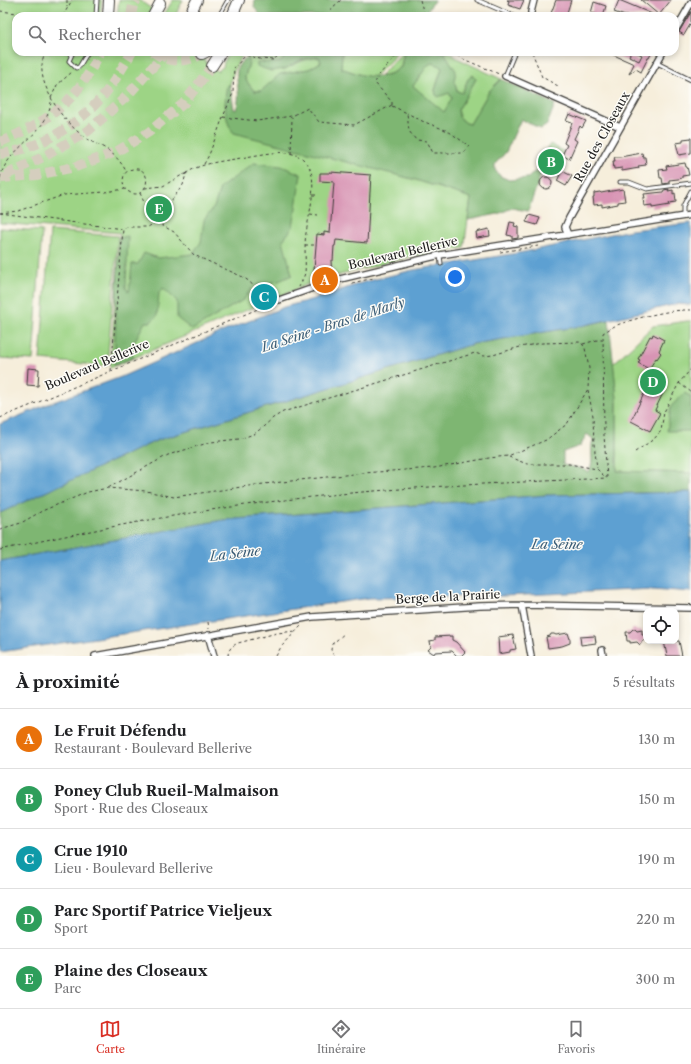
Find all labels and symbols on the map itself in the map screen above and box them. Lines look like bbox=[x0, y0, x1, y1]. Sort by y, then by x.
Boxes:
street label: Rue des Closeaux bbox=[570, 89, 633, 185]
pin: B bbox=[538, 147, 564, 177]
pin: E bbox=[146, 194, 172, 224]
street label: Boulevard Bellerive bbox=[347, 233, 459, 272]
pin: A bbox=[312, 265, 338, 295]
your location bbox=[445, 267, 465, 287]
pin: C bbox=[251, 282, 277, 312]
water label: La Seine - Bras de Marly bbox=[258, 293, 407, 355]
street label: Boulevard Bellerive bbox=[43, 336, 151, 393]
pin: D bbox=[640, 367, 666, 397]
water label: La Seine bbox=[531, 536, 583, 552]
water label: La Seine bbox=[208, 542, 262, 564]
street label: Berge de la Prairie bbox=[395, 586, 501, 607]

